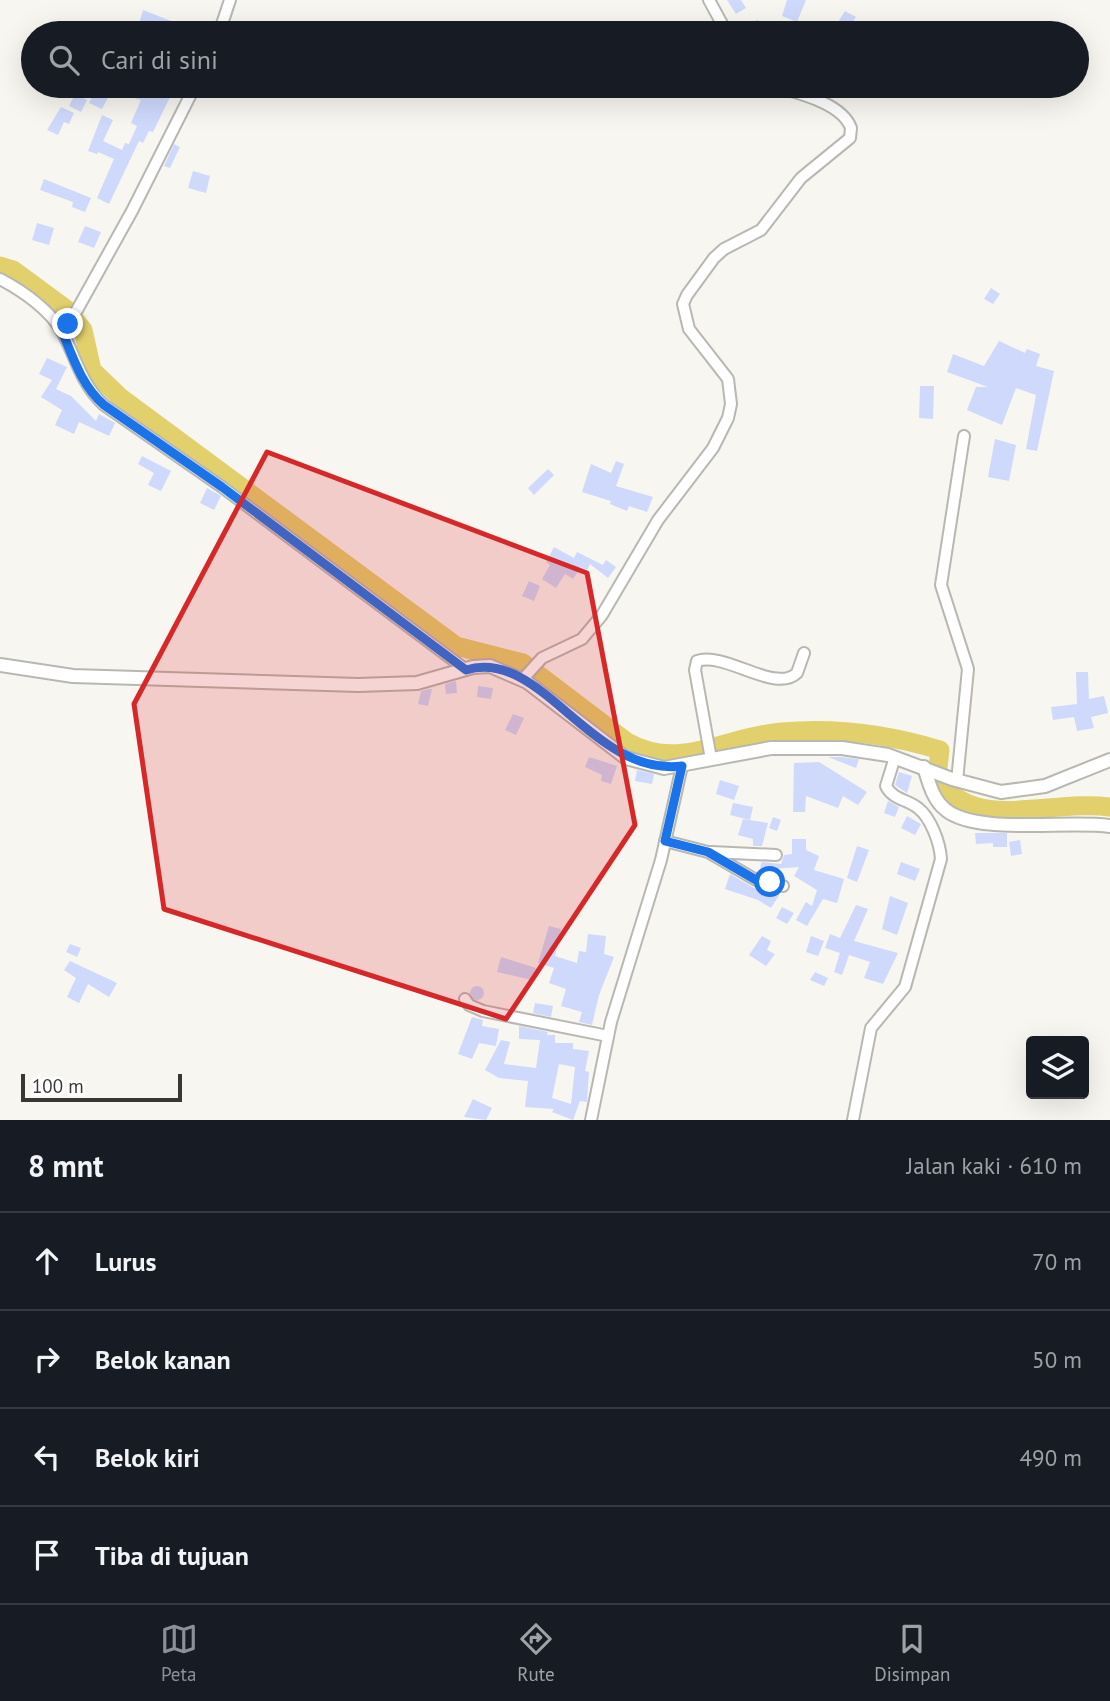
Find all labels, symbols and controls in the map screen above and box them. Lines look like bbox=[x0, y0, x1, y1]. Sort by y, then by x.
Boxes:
search box bbox=[21, 21, 1089, 98]
icon: search bbox=[45, 41, 83, 79]
text: Cari di sini bbox=[101, 43, 218, 76]
route end bbox=[52, 308, 83, 339]
route start bbox=[754, 866, 785, 897]
map controls bbox=[1026, 1036, 1089, 1099]
button: layers bbox=[1026, 1036, 1089, 1099]
scale bar bbox=[21, 1071, 182, 1103]
text: 100 m bbox=[32, 1074, 84, 1098]
text: 8 mnt bbox=[28, 1146, 104, 1185]
text: Jalan kaki · 610 m bbox=[907, 1151, 1082, 1180]
icon: ahead bbox=[28, 1242, 66, 1280]
text: Lurus bbox=[95, 1245, 156, 1278]
text: 70 m bbox=[1032, 1247, 1082, 1276]
icon: right bbox=[28, 1340, 66, 1378]
text: Belok kanan bbox=[95, 1343, 231, 1376]
text: 50 m bbox=[1032, 1345, 1082, 1374]
icon: left bbox=[28, 1438, 66, 1476]
text: Belok kiri bbox=[95, 1441, 200, 1474]
text: 490 m bbox=[1020, 1443, 1082, 1472]
icon: arrive bbox=[28, 1536, 66, 1574]
text: Tiba di tujuan bbox=[95, 1539, 249, 1572]
tab: Peta bbox=[160, 1620, 198, 1686]
tab: Rute bbox=[517, 1620, 555, 1686]
tab: Disimpan bbox=[874, 1620, 950, 1686]

